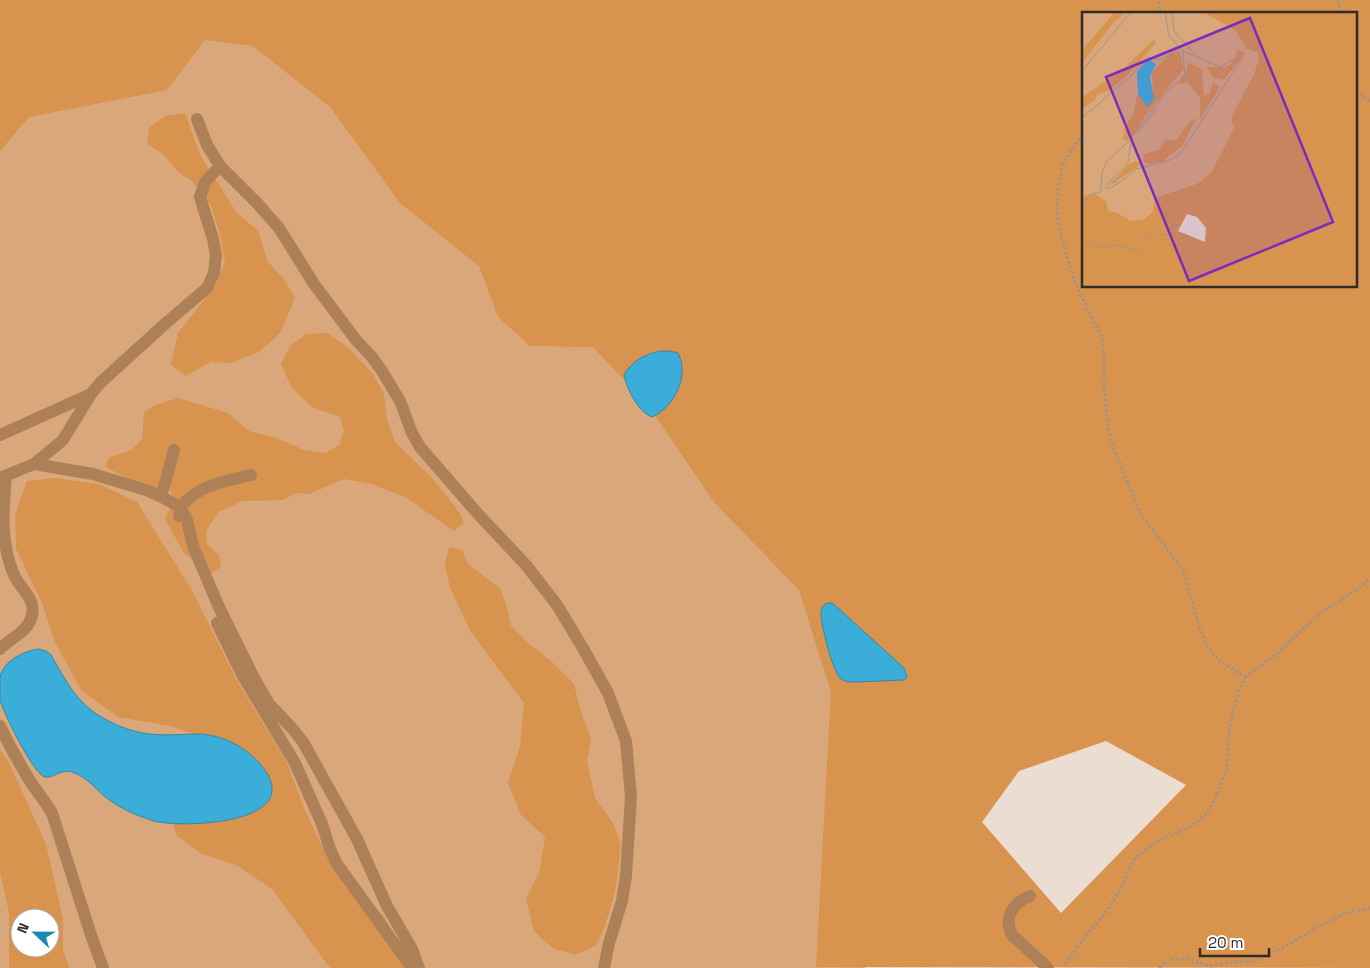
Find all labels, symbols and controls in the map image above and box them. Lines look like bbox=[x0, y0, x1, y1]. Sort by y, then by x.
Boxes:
inset map bbox=[1082, 12, 1358, 288]
north arrow bbox=[10, 908, 60, 958]
text: N bbox=[13, 920, 33, 936]
scale bar bbox=[1200, 926, 1269, 958]
text: 20 m bbox=[1208, 933, 1243, 952]

